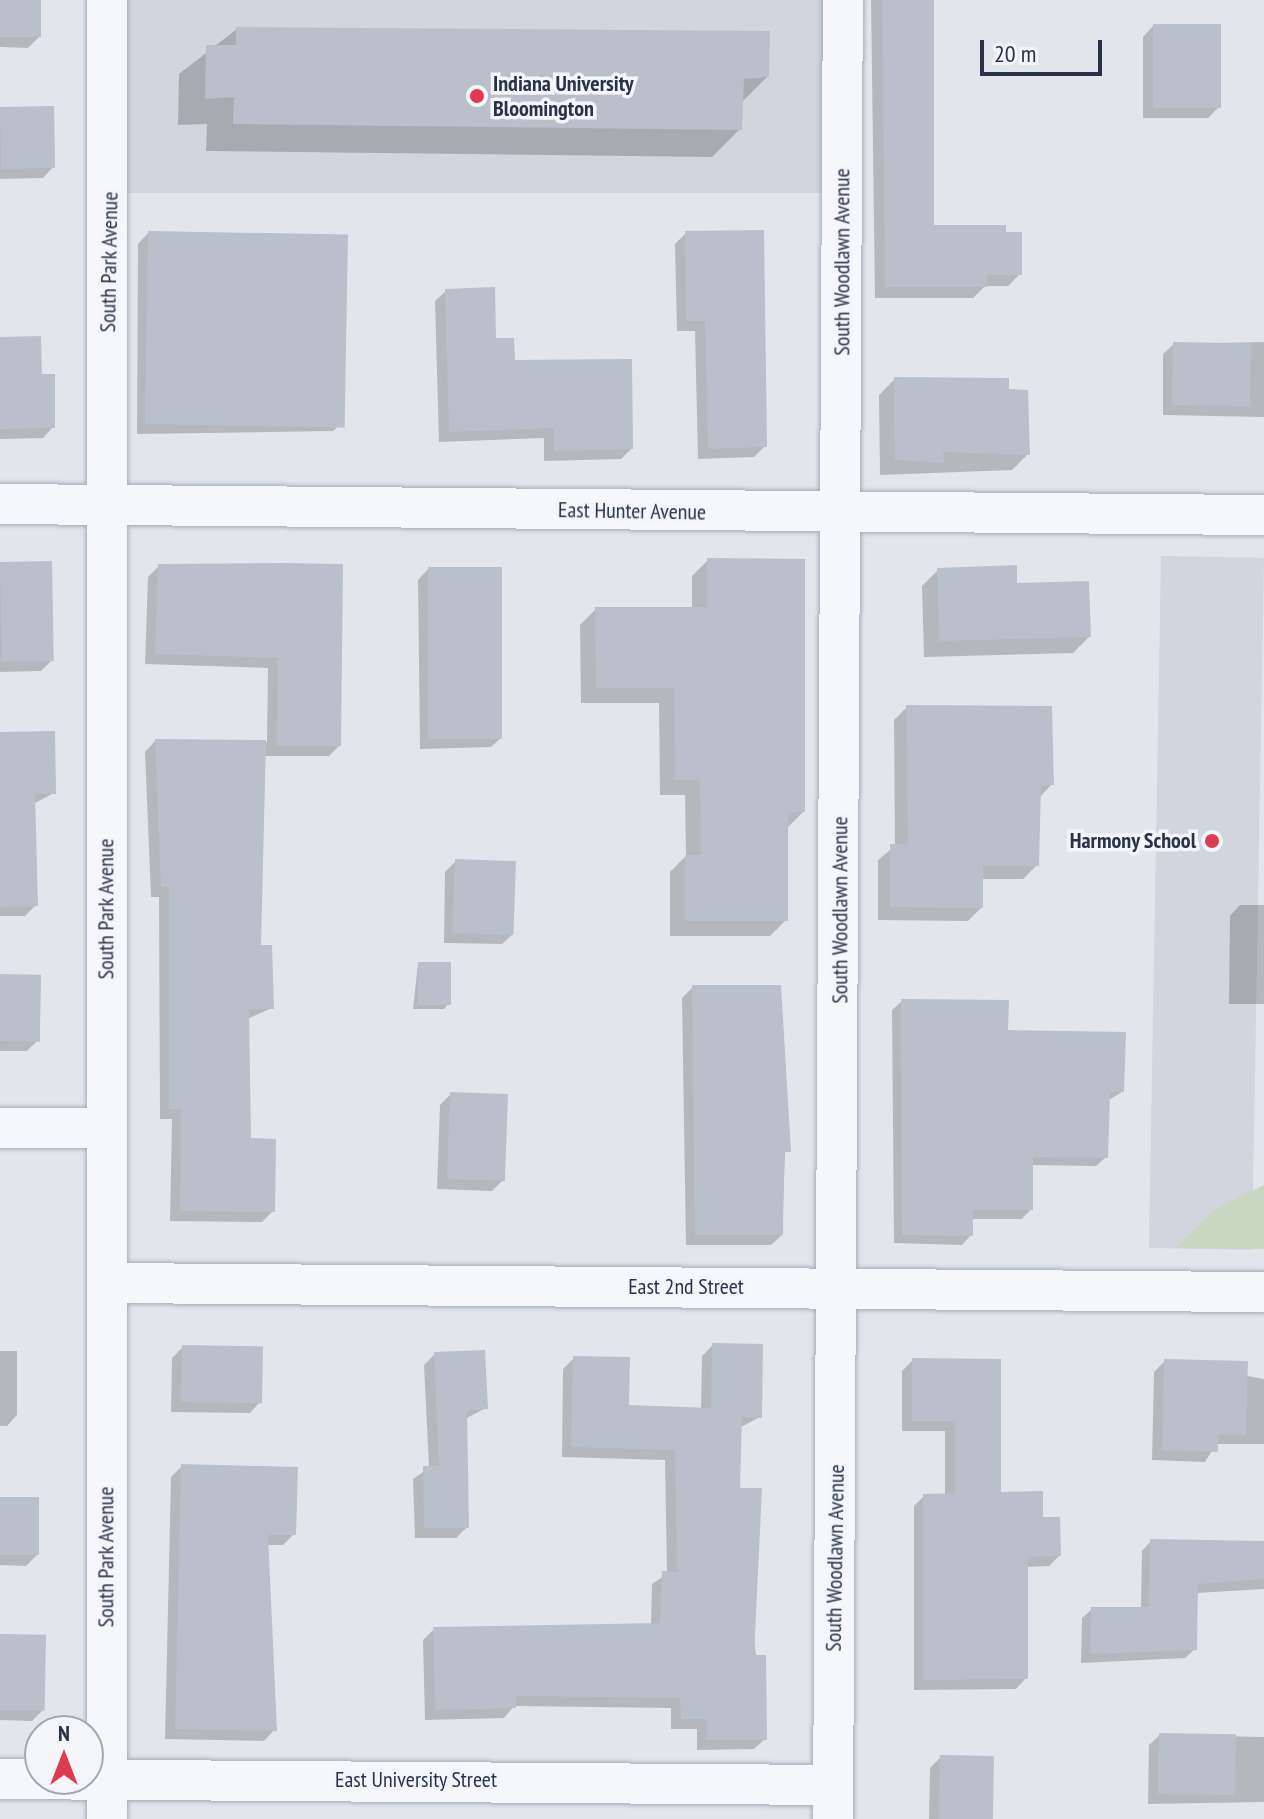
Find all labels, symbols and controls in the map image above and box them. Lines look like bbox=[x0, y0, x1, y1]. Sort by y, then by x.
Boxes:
scale bar bbox=[984, 24, 1106, 74]
text: 20 m bbox=[994, 38, 1036, 69]
place label: Indiana University Bloomington bbox=[493, 70, 633, 122]
marker: Indiana University Bloomington bbox=[468, 87, 486, 105]
street label: South Woodlawn Avenue bbox=[829, 168, 855, 356]
street label: South Park Avenue bbox=[95, 191, 123, 333]
street label: East Hunter Avenue bbox=[557, 497, 707, 525]
street label: South Woodlawn Avenue bbox=[827, 816, 853, 1004]
place label: Harmony School bbox=[1069, 828, 1196, 854]
marker: Harmony School bbox=[1203, 832, 1221, 850]
street label: South Park Avenue bbox=[93, 838, 119, 980]
street label: East 2nd Street bbox=[628, 1274, 744, 1300]
street label: South Woodlawn Avenue bbox=[820, 1464, 850, 1652]
street label: South Park Avenue bbox=[93, 1486, 119, 1628]
north arrow bbox=[24, 1715, 104, 1795]
text: N bbox=[58, 1719, 70, 1747]
street label: East University Street bbox=[335, 1767, 497, 1793]

